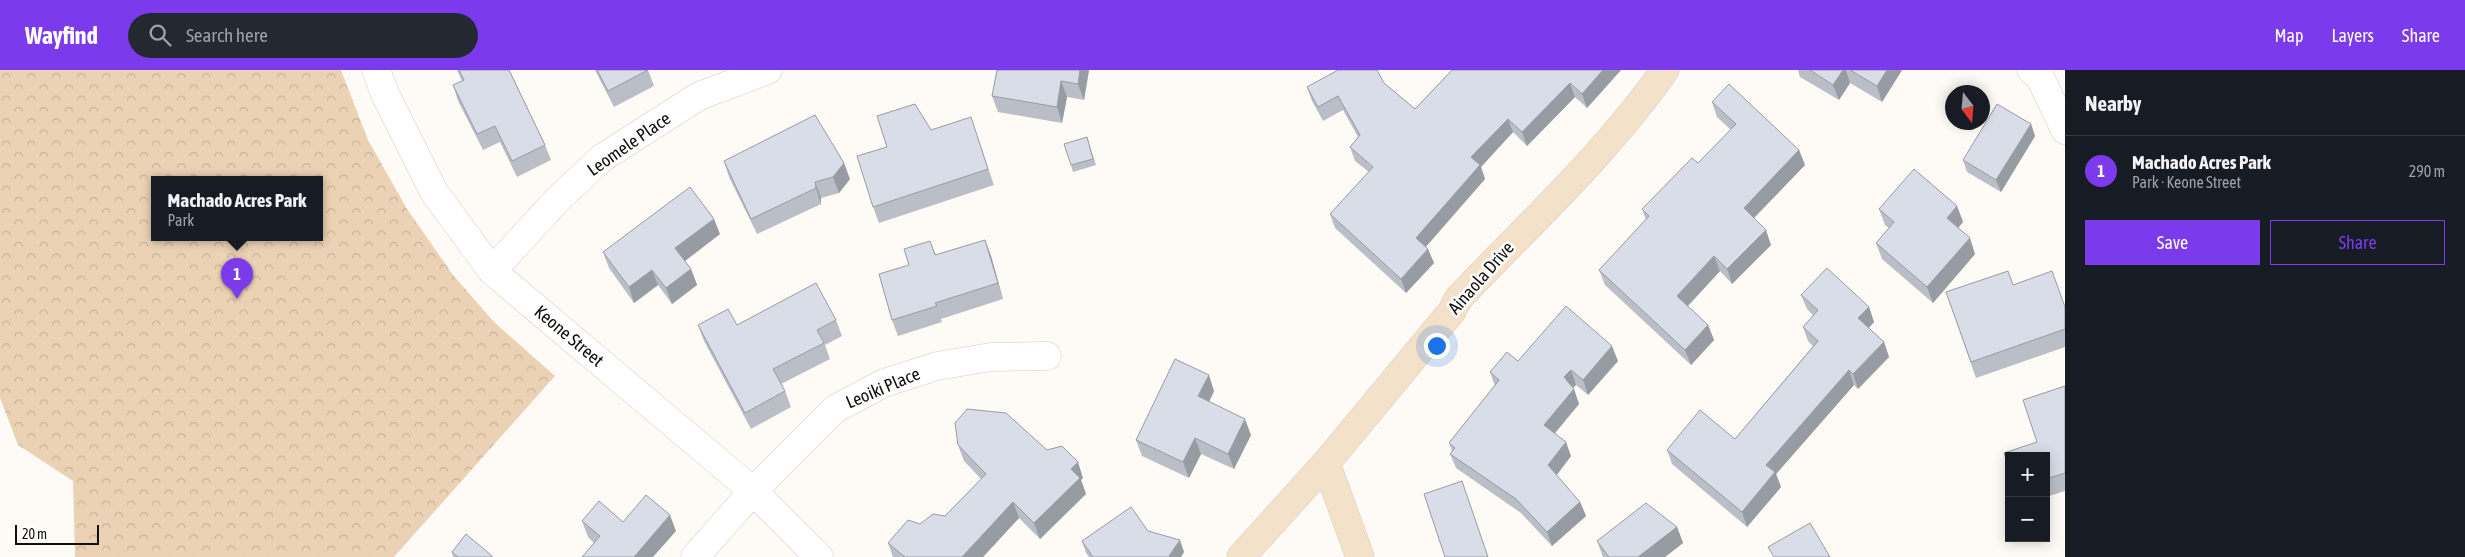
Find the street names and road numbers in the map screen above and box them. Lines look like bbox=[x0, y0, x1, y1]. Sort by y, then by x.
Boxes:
street label: Leomele Place bbox=[583, 107, 674, 180]
street label: Ainaola Drive bbox=[1443, 237, 1518, 318]
street label: Keone Street bbox=[530, 301, 608, 371]
street label: Leoiki Place bbox=[843, 363, 923, 413]

